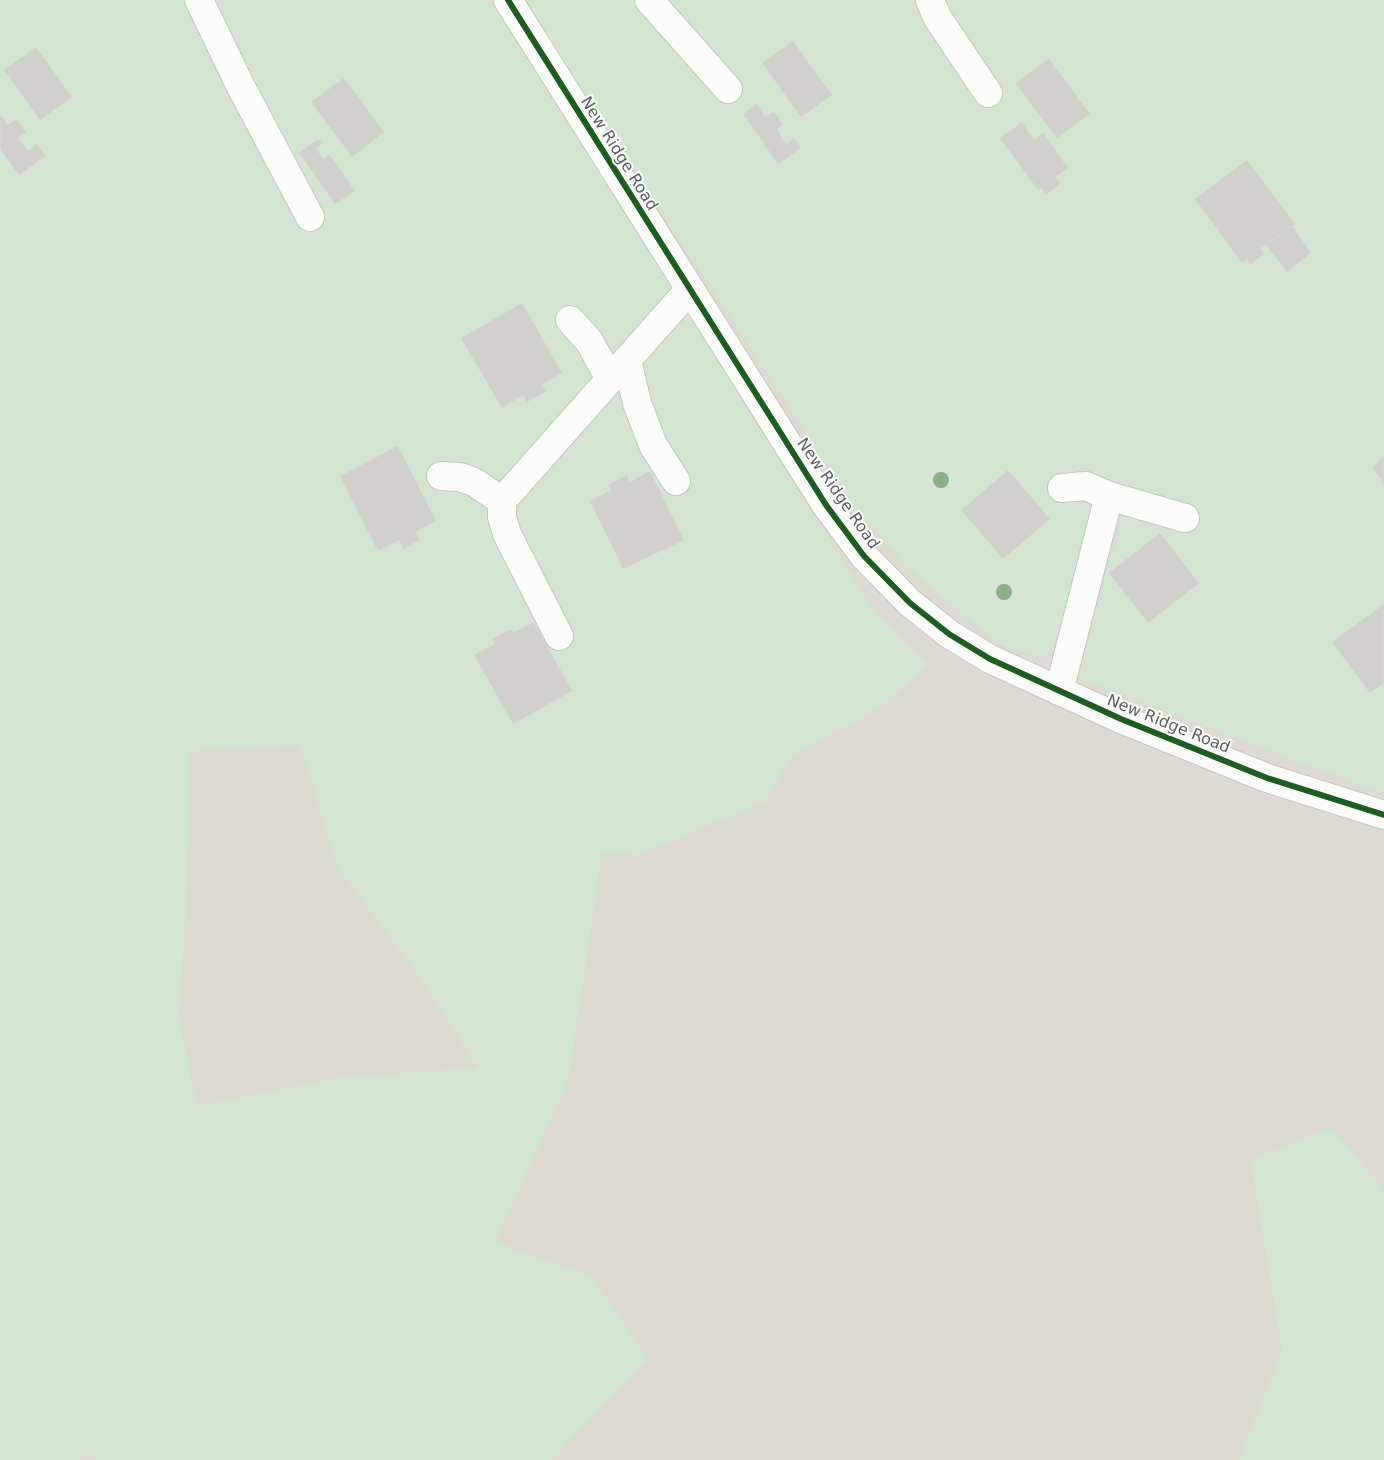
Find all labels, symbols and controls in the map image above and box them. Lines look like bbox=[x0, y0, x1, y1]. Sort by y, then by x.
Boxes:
street label: New Ridge Road bbox=[577, 93, 662, 214]
street label: New Ridge Road bbox=[793, 434, 884, 552]
street label: New Ridge Road bbox=[1105, 690, 1233, 757]

